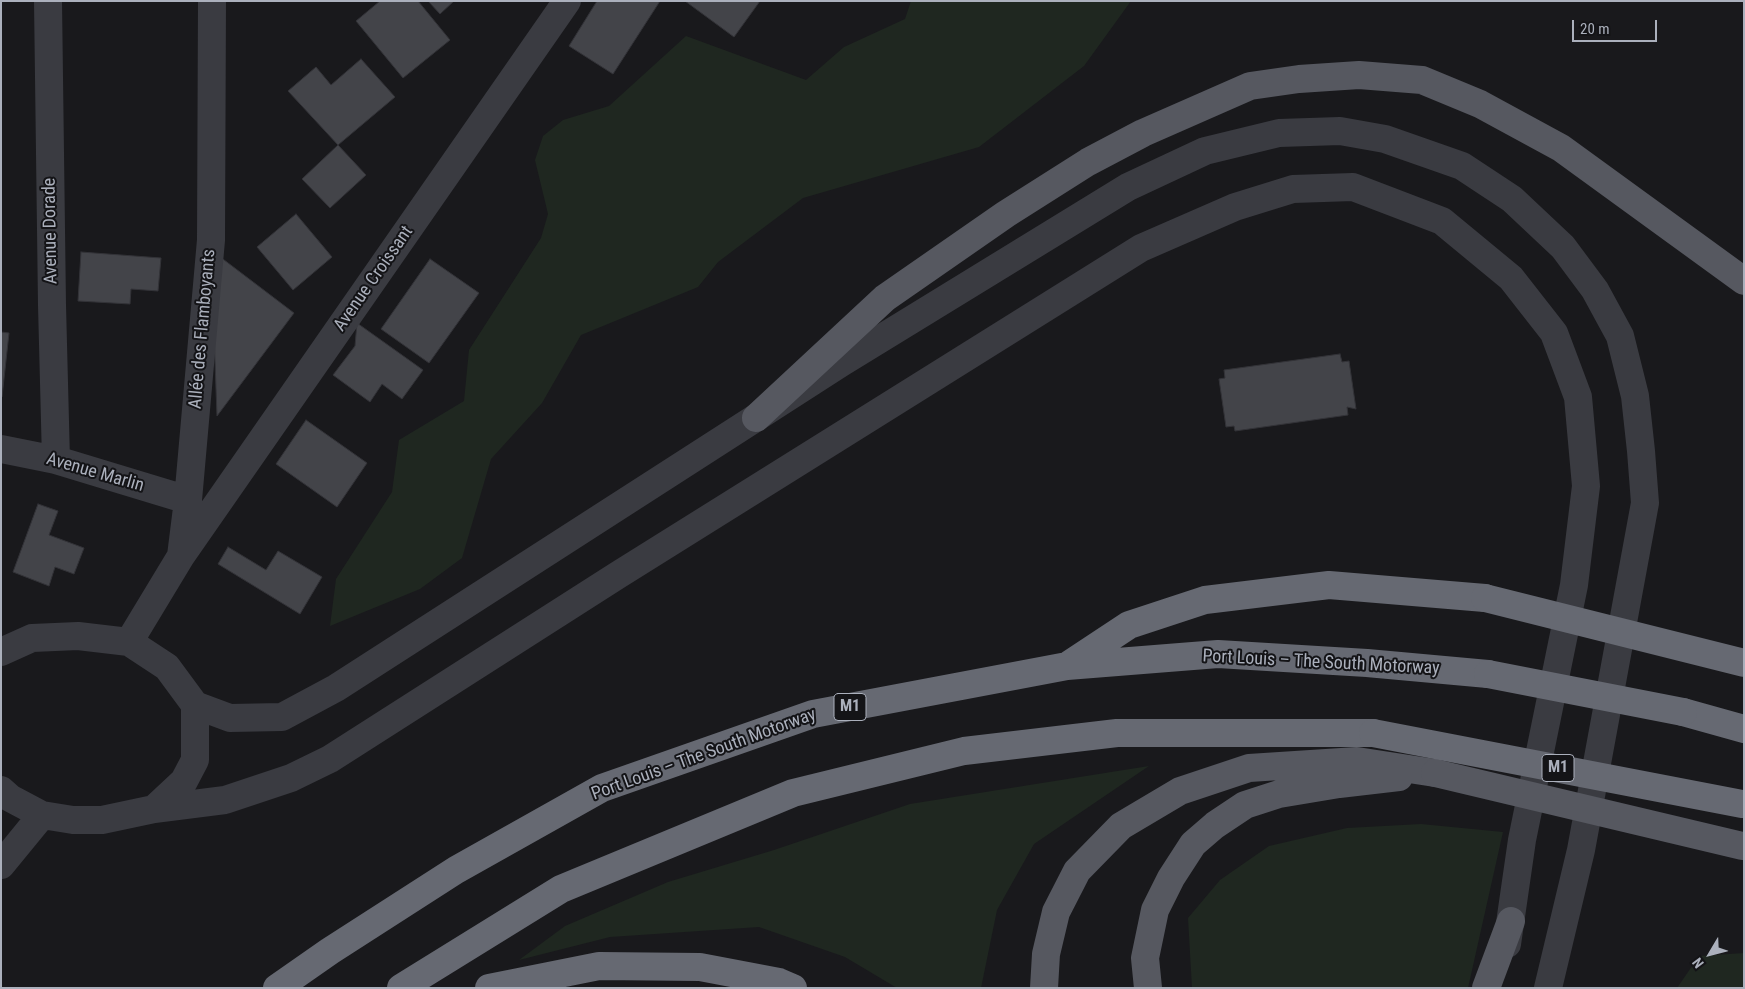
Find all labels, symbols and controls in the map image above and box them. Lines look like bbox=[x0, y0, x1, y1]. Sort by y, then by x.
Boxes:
scale bar bbox=[1575, 10, 1660, 42]
text: 20 m bbox=[1580, 20, 1610, 38]
street label: Avenue Dorade bbox=[39, 178, 63, 284]
street label: Avenue Croissant bbox=[330, 222, 418, 336]
street label: Allée des Flamboyants bbox=[185, 248, 221, 410]
street label: Avenue Marlin bbox=[44, 449, 146, 497]
street label: Port Louis – The South Motorway bbox=[1202, 646, 1440, 680]
road number: M1 bbox=[834, 694, 866, 720]
street label: Port Louis – The South Motorway bbox=[589, 704, 819, 806]
road number: M1 bbox=[1542, 754, 1574, 781]
north arrow bbox=[1685, 929, 1735, 979]
text: N bbox=[1689, 955, 1707, 971]

